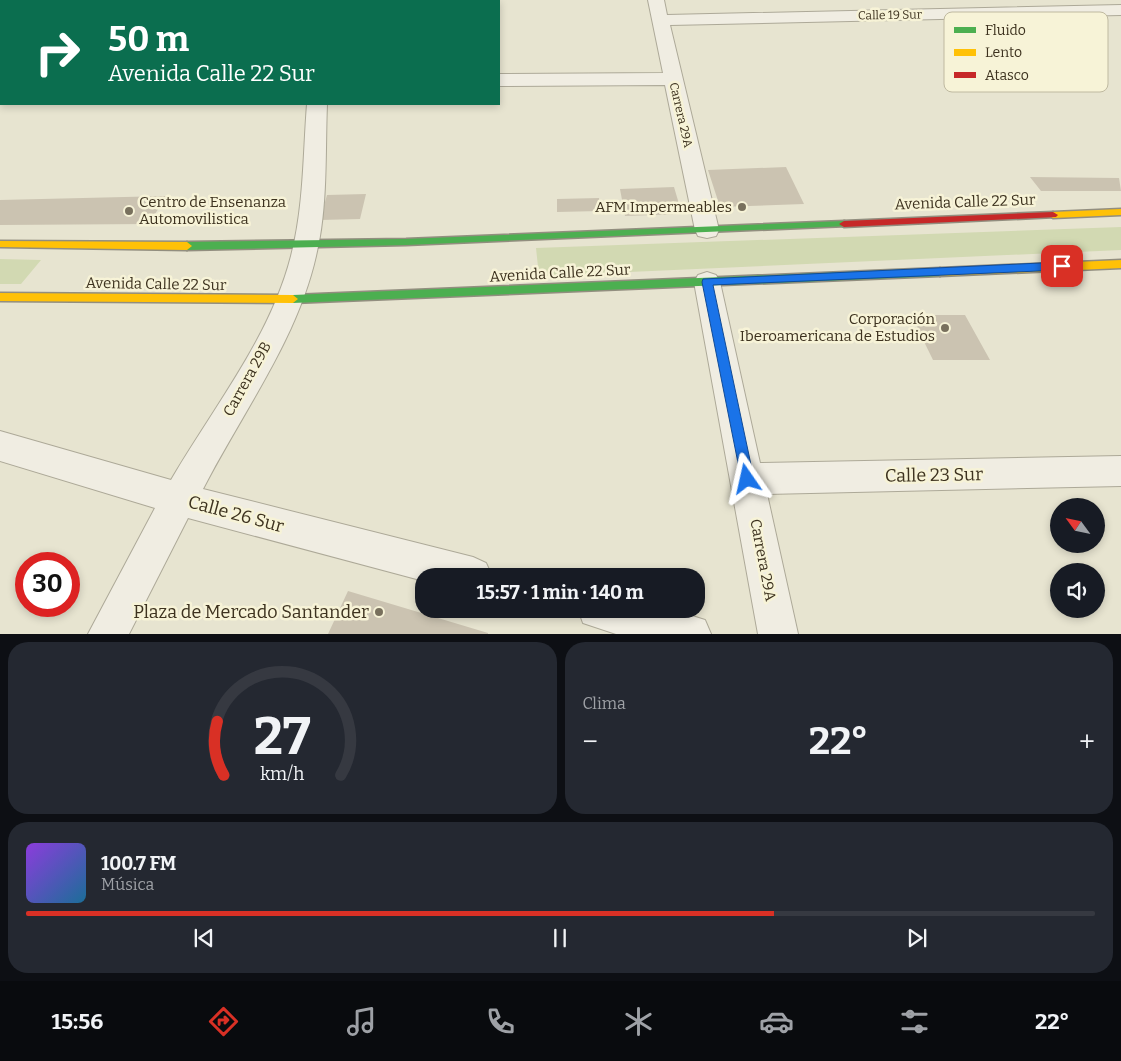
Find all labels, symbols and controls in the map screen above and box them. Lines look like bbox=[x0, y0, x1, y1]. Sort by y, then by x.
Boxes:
street label: Calle 19 Sur bbox=[858, 7, 923, 23]
legend bbox=[944, 12, 1108, 92]
text: 50 m bbox=[108, 18, 189, 60]
icon: right bbox=[25, 20, 90, 85]
text: Fluido bbox=[985, 22, 1026, 39]
text: Lento bbox=[985, 44, 1022, 61]
text: Avenida Calle 22 Sur bbox=[108, 60, 315, 87]
text: Atasco bbox=[985, 67, 1029, 84]
street label: Carrera 29A bbox=[667, 81, 695, 150]
street label: Avenida Calle 22 Sur bbox=[894, 191, 1036, 213]
place label: Centro de Ensenanza Automovilistica bbox=[139, 193, 286, 228]
place label: AFM Impermeables bbox=[595, 198, 732, 216]
marker: AFM Impermeables bbox=[736, 201, 748, 213]
marker: Centro de Ensenanza Automovilistica bbox=[123, 205, 135, 217]
pin bbox=[1041, 245, 1083, 287]
icon: arrive bbox=[1048, 252, 1076, 280]
street label: Avenida Calle 22 Sur bbox=[489, 260, 631, 286]
street label: Avenida Calle 22 Sur bbox=[85, 274, 227, 294]
place label: Corporación Iberoamericana de Estudios bbox=[740, 310, 935, 345]
marker: Corporación Iberoamericana de Estudios bbox=[939, 322, 951, 334]
street label: Carrera 29B bbox=[219, 339, 275, 419]
position arrow bbox=[720, 452, 772, 504]
street label: Calle 23 Sur bbox=[885, 463, 983, 487]
street label: Calle 26 Sur bbox=[186, 491, 286, 537]
north arrow bbox=[1050, 498, 1105, 552]
map controls bbox=[1050, 498, 1105, 618]
street label: Carrera 29A bbox=[746, 517, 780, 603]
speed limit sign: 30 bbox=[15, 552, 80, 617]
button: sound bbox=[1050, 563, 1105, 618]
text: 15:57 · 1 min · 140 m bbox=[476, 581, 644, 604]
place label: Plaza de Mercado Santander bbox=[133, 601, 369, 623]
marker: Plaza de Mercado Santander bbox=[373, 606, 385, 618]
text: Clima bbox=[583, 694, 626, 713]
text: 27 bbox=[254, 705, 311, 768]
text: 22° bbox=[809, 718, 868, 764]
text: − bbox=[583, 725, 598, 758]
text: + bbox=[1079, 725, 1095, 758]
text: km/h bbox=[260, 763, 304, 785]
text: 100.7 FM bbox=[101, 852, 176, 875]
text: Música bbox=[101, 875, 154, 894]
icon: previous bbox=[190, 924, 218, 952]
icon: pause bbox=[546, 924, 574, 952]
icon: next bbox=[903, 924, 931, 952]
icon: directions bbox=[206, 1004, 241, 1039]
icon: music bbox=[344, 1004, 379, 1039]
icon: phone bbox=[483, 1004, 518, 1039]
icon: climate bbox=[621, 1004, 656, 1039]
icon: car bbox=[759, 1004, 794, 1039]
icon: filters bbox=[897, 1004, 932, 1039]
text: 15:56 bbox=[52, 1008, 103, 1035]
text: 22° bbox=[1035, 1008, 1069, 1035]

